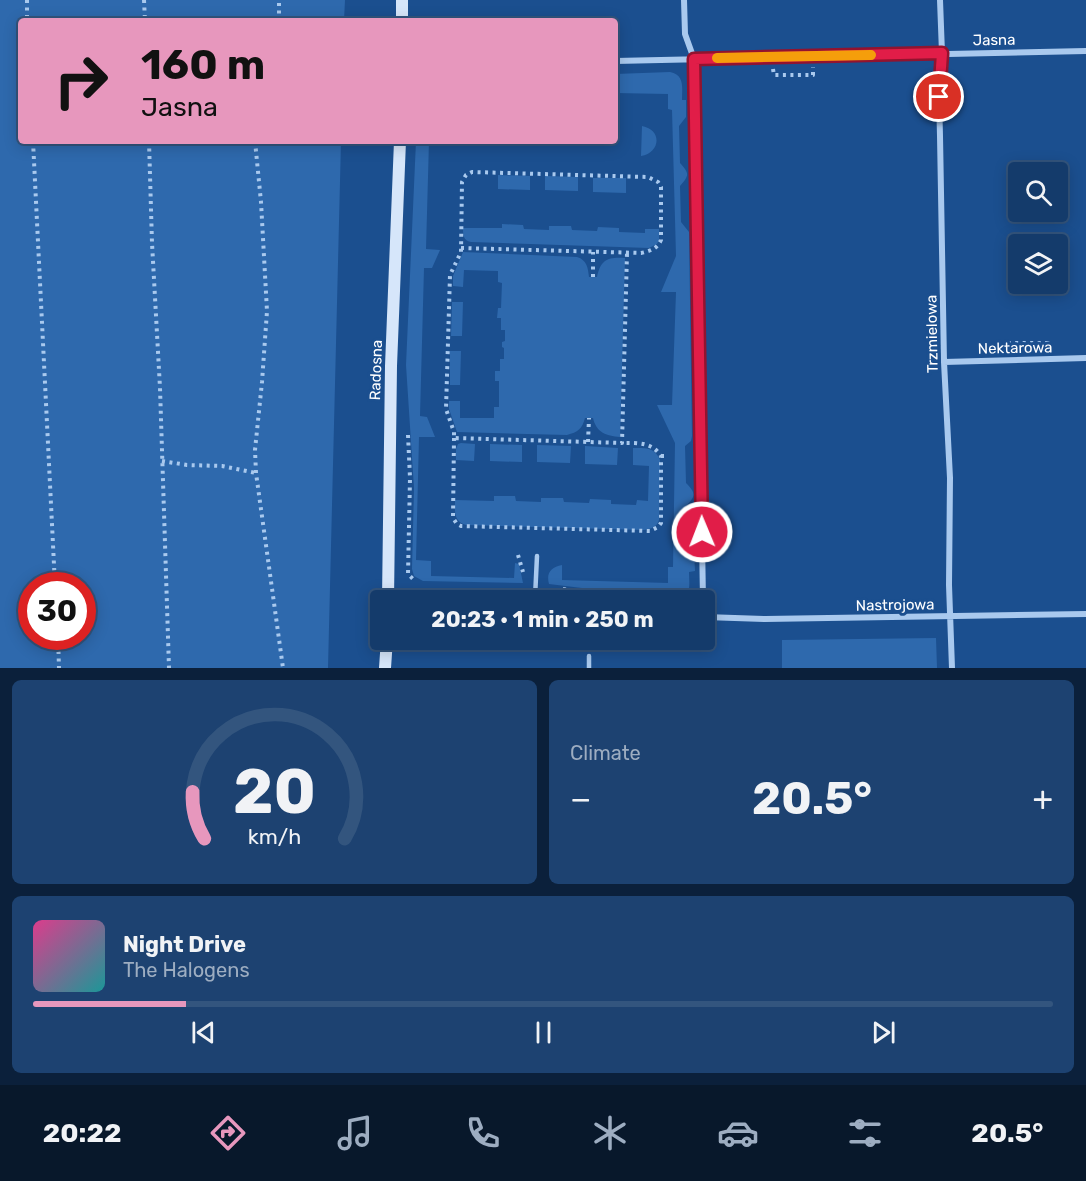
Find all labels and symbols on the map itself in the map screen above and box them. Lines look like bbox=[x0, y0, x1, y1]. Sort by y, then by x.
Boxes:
street label: Jasna bbox=[972, 31, 1016, 49]
pin bbox=[913, 71, 964, 122]
street label: Trzmielowa bbox=[922, 295, 942, 373]
street label: Nektarowa bbox=[977, 338, 1053, 358]
street label: Radosna bbox=[366, 339, 386, 401]
position arrow bbox=[670, 500, 734, 564]
speed limit sign: 30 bbox=[18, 572, 96, 650]
street label: Nastrojowa bbox=[856, 595, 934, 615]

